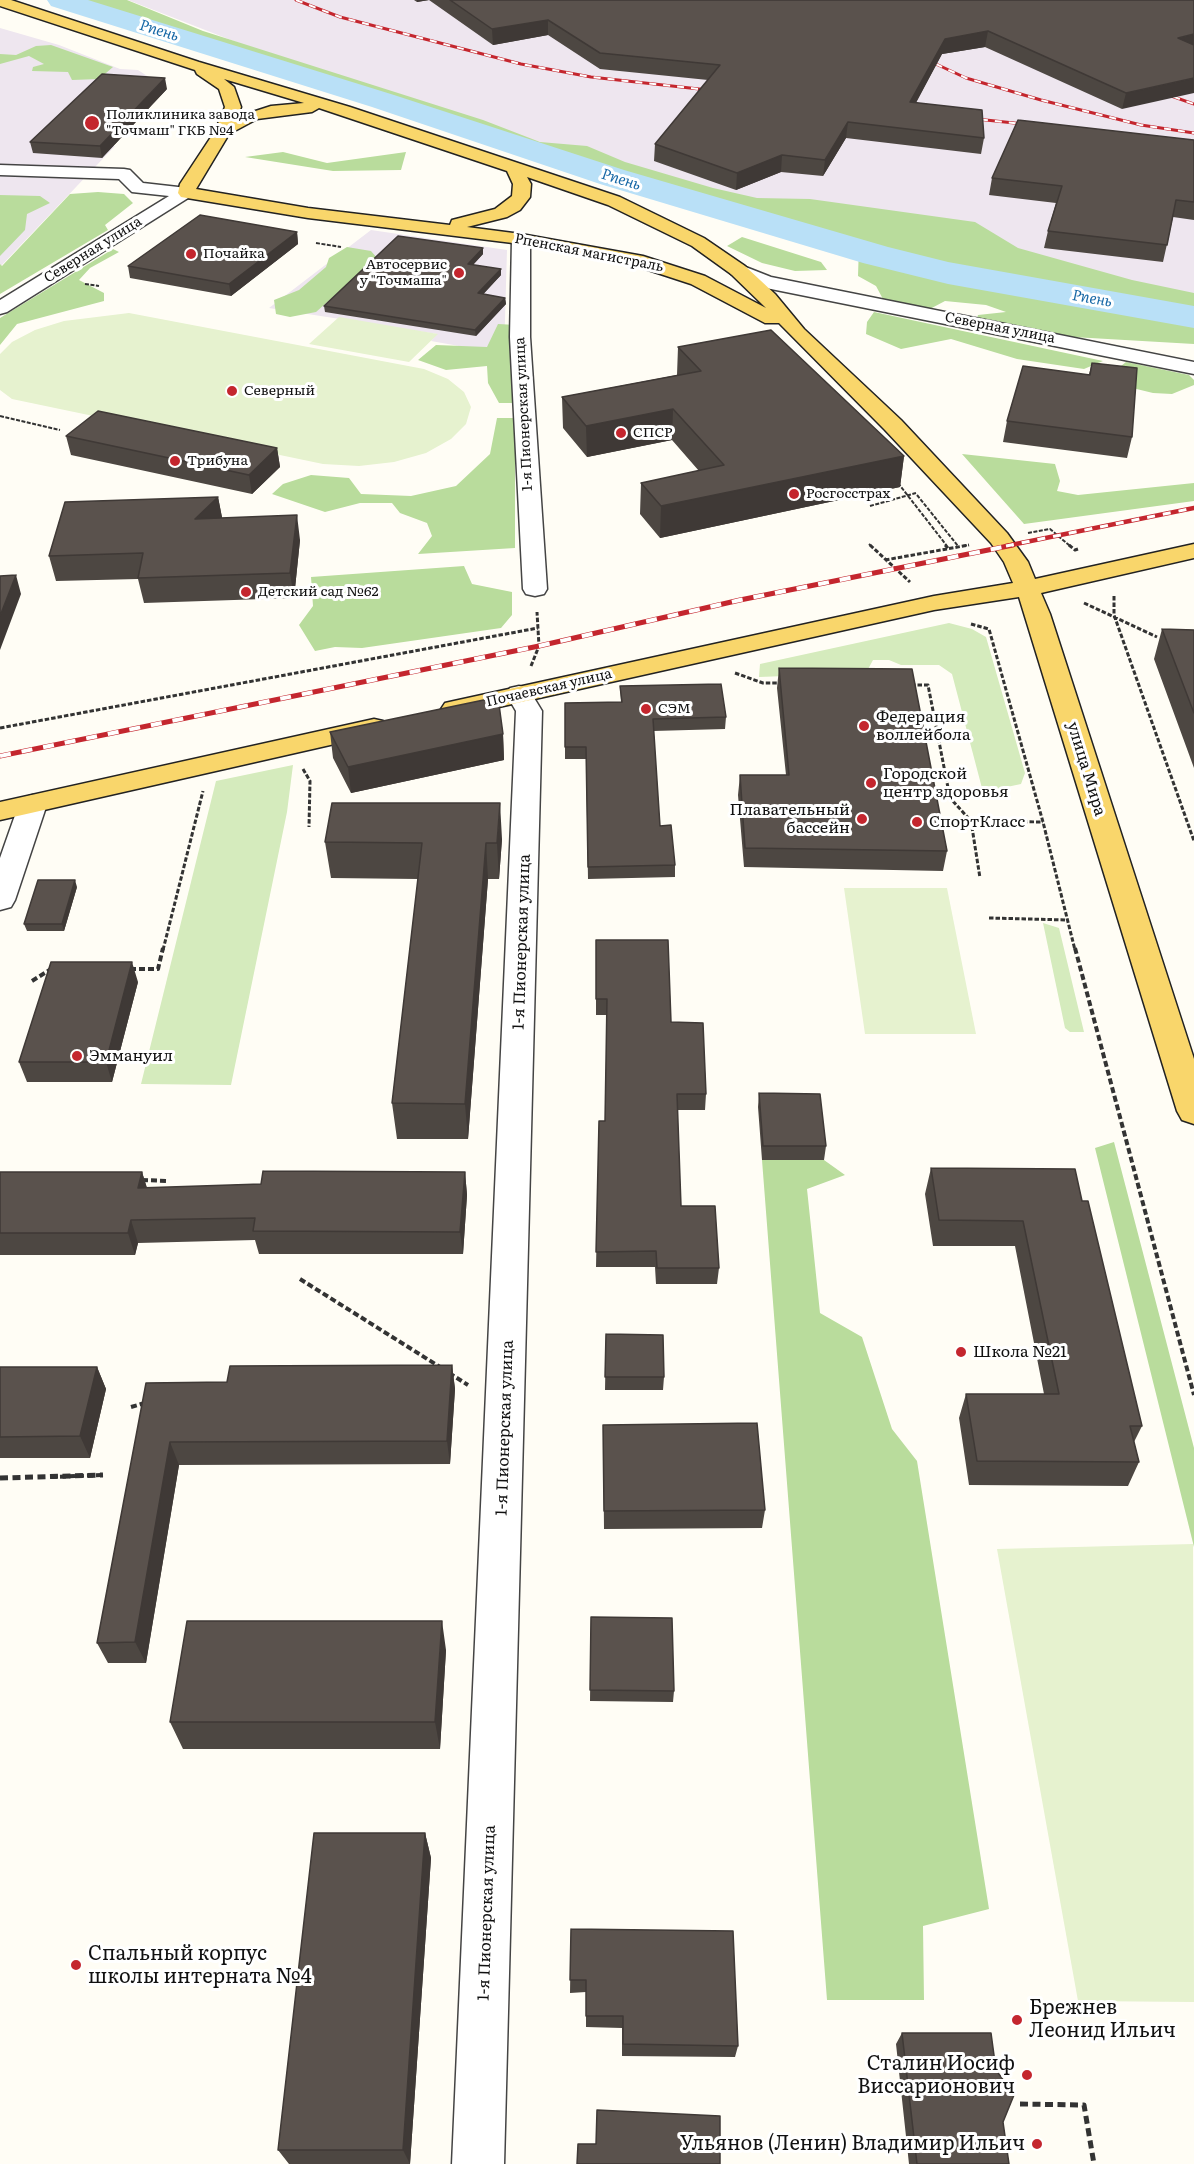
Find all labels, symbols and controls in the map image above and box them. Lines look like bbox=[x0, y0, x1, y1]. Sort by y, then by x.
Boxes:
water label: Рпень bbox=[137, 17, 181, 45]
place label: Поликлиника завода "Точмаш" ГКБ №4 bbox=[106, 107, 255, 140]
marker: Поликлиника завода "Точмаш" ГКБ №4 bbox=[83, 114, 101, 132]
water label: Рпень bbox=[599, 166, 643, 194]
street label: Северная улица bbox=[41, 213, 145, 287]
street label: Рпенская магистраль bbox=[513, 230, 665, 276]
place label: Почайка bbox=[203, 246, 265, 262]
marker: Почайка bbox=[184, 247, 198, 261]
place label: Автосервис у "Точмаша" bbox=[360, 257, 447, 290]
marker: Автосервис у "Точмаша" bbox=[452, 266, 466, 280]
water label: Рпень bbox=[1071, 287, 1113, 311]
street label: Северная улица bbox=[944, 309, 1056, 347]
street label: 1-я Пионерская улица bbox=[512, 337, 536, 491]
place label: Северный bbox=[244, 383, 315, 399]
marker: Северный bbox=[225, 384, 239, 398]
place label: СПСР bbox=[633, 425, 672, 441]
marker: СПСР bbox=[614, 426, 628, 440]
place label: Трибуна bbox=[187, 453, 248, 469]
marker: Трибуна bbox=[168, 454, 182, 468]
place label: Росгосстрах bbox=[806, 486, 890, 502]
marker: Росгосстрах bbox=[787, 487, 801, 501]
place label: Детский сад №62 bbox=[258, 584, 379, 600]
marker: Детский сад №62 bbox=[239, 585, 253, 599]
street label: Почаевская улица bbox=[485, 665, 613, 711]
place label: СЭМ bbox=[658, 701, 691, 717]
marker: СЭМ bbox=[639, 702, 653, 716]
place label: Федерация воллейбола bbox=[876, 707, 971, 745]
marker: Федерация воллейбола bbox=[857, 719, 871, 733]
street label: улица Мира bbox=[1063, 719, 1109, 819]
place label: Городской центр здоровья bbox=[883, 764, 1009, 802]
marker: Городской центр здоровья bbox=[864, 776, 878, 790]
place label: Плавательный бассейн bbox=[729, 800, 850, 838]
marker: Плавательный бассейн bbox=[855, 812, 869, 826]
place label: СпортКласс bbox=[929, 812, 1025, 832]
marker: СпортКласс bbox=[910, 815, 924, 829]
street label: 1-я Пионерская улица bbox=[509, 854, 535, 1030]
place label: Эммануил bbox=[89, 1046, 173, 1066]
marker: Эммануил bbox=[70, 1049, 84, 1063]
street label: 1-я Пионерская улица bbox=[492, 1340, 518, 1516]
place label: Школа №21 bbox=[973, 1342, 1067, 1362]
marker: Школа №21 bbox=[954, 1345, 968, 1359]
street label: 1-я Пионерская улица bbox=[474, 1825, 500, 2001]
place label: Cпальный корпус школы интерната №4 bbox=[88, 1942, 312, 1989]
marker: Cпальный корпус школы интерната №4 bbox=[69, 1958, 83, 1972]
place label: Брежнев Леонид Ильич bbox=[1029, 1996, 1176, 2043]
marker: Брежнев Леонид Ильич bbox=[1010, 2013, 1024, 2027]
place label: Сталин Иосиф Виссарионович bbox=[857, 2052, 1015, 2099]
marker: Сталин Иосиф Виссарионович bbox=[1020, 2068, 1034, 2082]
place label: Ульянов (Ленин) Владимир Ильич bbox=[680, 2132, 1025, 2156]
marker: Ульянов (Ленин) Владимир Ильич bbox=[1030, 2137, 1044, 2151]

